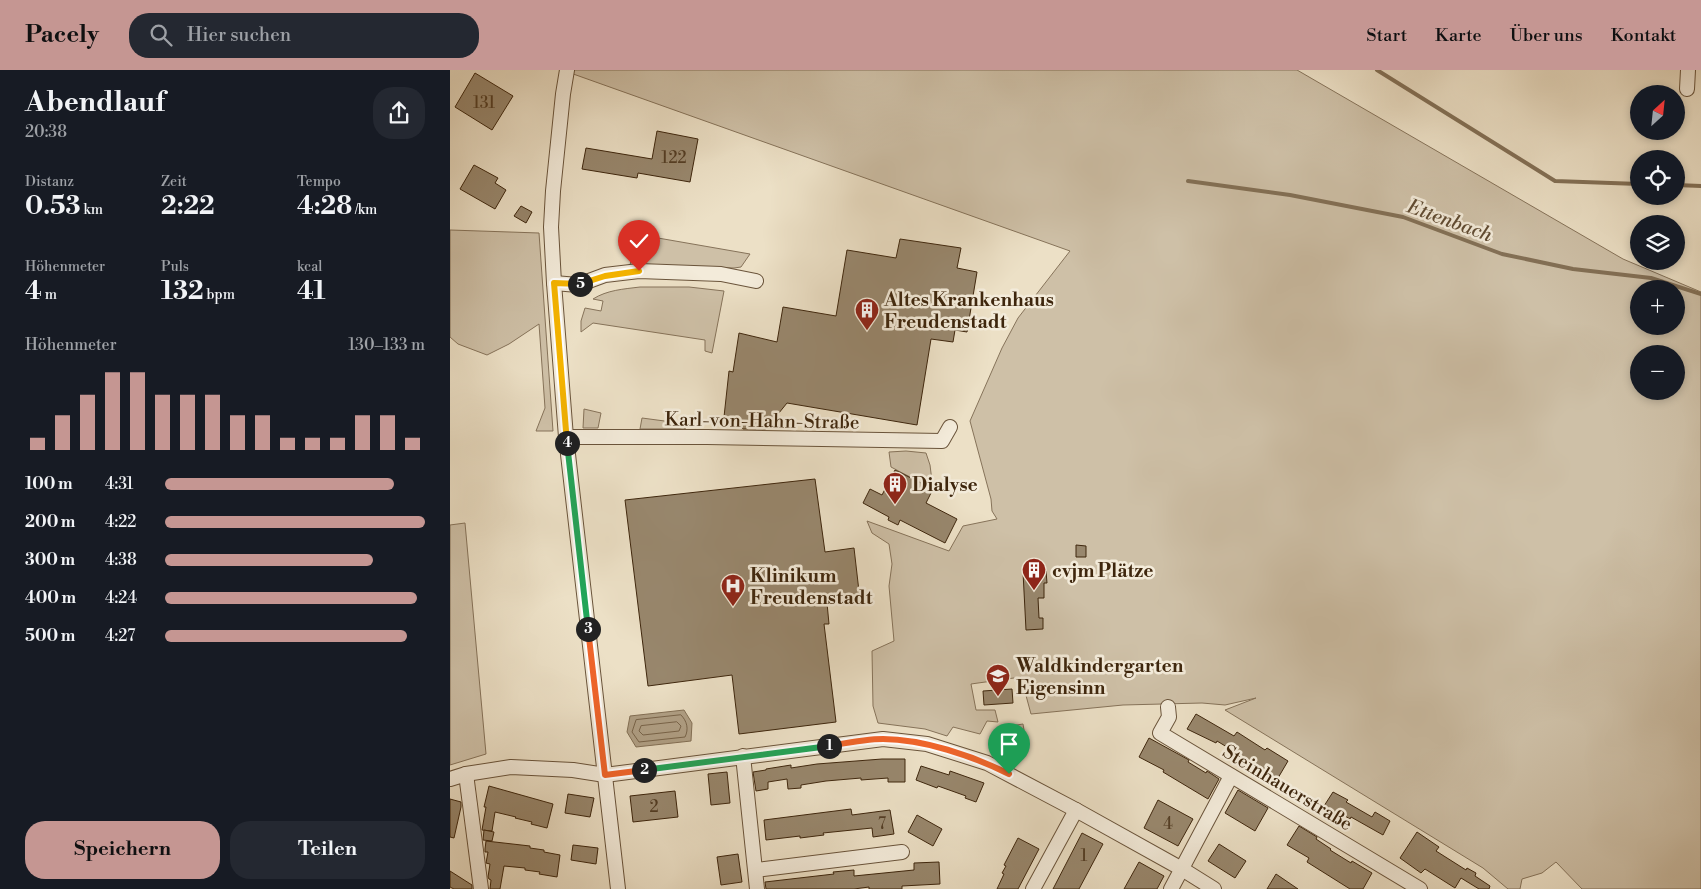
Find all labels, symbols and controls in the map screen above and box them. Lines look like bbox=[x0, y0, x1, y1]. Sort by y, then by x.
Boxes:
search box bbox=[129, 13, 479, 58]
text: Pacely bbox=[25, 20, 99, 50]
icon: search bbox=[147, 21, 175, 49]
text: Hier suchen bbox=[187, 23, 291, 47]
text: Start bbox=[1366, 24, 1407, 47]
text: Karte bbox=[1435, 24, 1482, 47]
text: Über uns bbox=[1510, 24, 1583, 47]
text: Kontakt bbox=[1611, 24, 1676, 47]
text: Abendlauf bbox=[25, 85, 165, 120]
north arrow bbox=[1630, 85, 1685, 140]
map controls bbox=[1630, 85, 1685, 400]
button: share bbox=[373, 87, 425, 139]
house number: 131 bbox=[473, 93, 495, 113]
text: 20:38 bbox=[25, 122, 67, 142]
house number: 122 bbox=[661, 148, 687, 168]
button: locate bbox=[1630, 150, 1685, 205]
text: Distanz bbox=[25, 173, 74, 191]
text: Zeit bbox=[161, 173, 187, 191]
text: Tempo bbox=[297, 173, 341, 191]
text: 0.53 bbox=[25, 191, 81, 222]
text: 2:22 bbox=[161, 191, 215, 222]
text: 4:28 bbox=[297, 191, 352, 222]
water label: Ettenbach bbox=[1403, 194, 1496, 249]
text: km bbox=[81, 201, 103, 219]
text: /km bbox=[352, 201, 377, 219]
button: layers bbox=[1630, 215, 1685, 270]
pin bbox=[618, 220, 660, 271]
icon: check bbox=[625, 227, 653, 255]
text: Höhenmeter bbox=[25, 258, 105, 276]
text: Puls bbox=[161, 258, 189, 276]
text: kcal bbox=[297, 258, 322, 276]
pin: 5 bbox=[568, 272, 592, 296]
text: 5 bbox=[576, 275, 585, 293]
text: 4 bbox=[25, 276, 42, 307]
text: 132 bbox=[161, 276, 204, 307]
text: 41 bbox=[297, 276, 325, 307]
button: + bbox=[1630, 280, 1685, 335]
text: m bbox=[42, 286, 57, 304]
text: bpm bbox=[204, 286, 235, 304]
place label: Altes Krankenhaus Freudenstadt bbox=[883, 288, 1054, 334]
building icon: Altes Krankenhaus Freudenstadt bbox=[854, 297, 880, 331]
text: Höhenmeter bbox=[25, 335, 117, 355]
text: 130–133 m bbox=[348, 335, 425, 355]
button: − bbox=[1630, 345, 1685, 400]
street label: Karl-von-Hahn-Straße bbox=[664, 407, 860, 435]
pin: 4 bbox=[554, 430, 580, 456]
text: 4 bbox=[563, 434, 572, 452]
building icon: Dialyse bbox=[882, 471, 908, 505]
place label: Dialyse bbox=[912, 473, 978, 497]
text: 100 m bbox=[25, 474, 73, 494]
text: 4:31 bbox=[105, 474, 133, 494]
text: 200 m bbox=[25, 512, 75, 532]
text: 4:22 bbox=[105, 512, 136, 532]
text: 300 m bbox=[25, 550, 75, 570]
text: 4:38 bbox=[105, 550, 137, 570]
building icon: cvjm Plätze bbox=[1021, 557, 1047, 591]
place label: cvjm Plätze bbox=[1052, 559, 1153, 583]
place label: Klinikum Freudenstadt bbox=[750, 564, 873, 610]
hospital icon: Klinikum Freudenstadt bbox=[720, 573, 746, 607]
text: 400 m bbox=[25, 588, 76, 608]
text: 4:24 bbox=[105, 588, 137, 608]
pin: 3 bbox=[576, 616, 600, 642]
text: 3 bbox=[584, 620, 593, 638]
text: 500 m bbox=[25, 626, 75, 646]
text: 4:27 bbox=[105, 626, 135, 646]
place label: Waldkindergarten Eigensinn bbox=[1015, 654, 1184, 700]
school or university icon: Waldkindergarten Eigensinn bbox=[985, 663, 1011, 697]
pin bbox=[988, 723, 1030, 774]
icon: arrive bbox=[995, 730, 1023, 758]
pin: 1 bbox=[816, 734, 842, 758]
text: 1 bbox=[826, 737, 833, 755]
street label: Steinhauerstraße bbox=[1218, 740, 1357, 836]
pin: 2 bbox=[632, 758, 656, 782]
text: 2 bbox=[640, 761, 649, 779]
house number: 2 bbox=[649, 797, 659, 817]
house number: 7 bbox=[878, 814, 886, 834]
house number: 4 bbox=[1163, 814, 1173, 834]
button: Speichern bbox=[25, 821, 220, 879]
button: Teilen bbox=[230, 821, 425, 879]
house number: 1 bbox=[1081, 846, 1088, 866]

